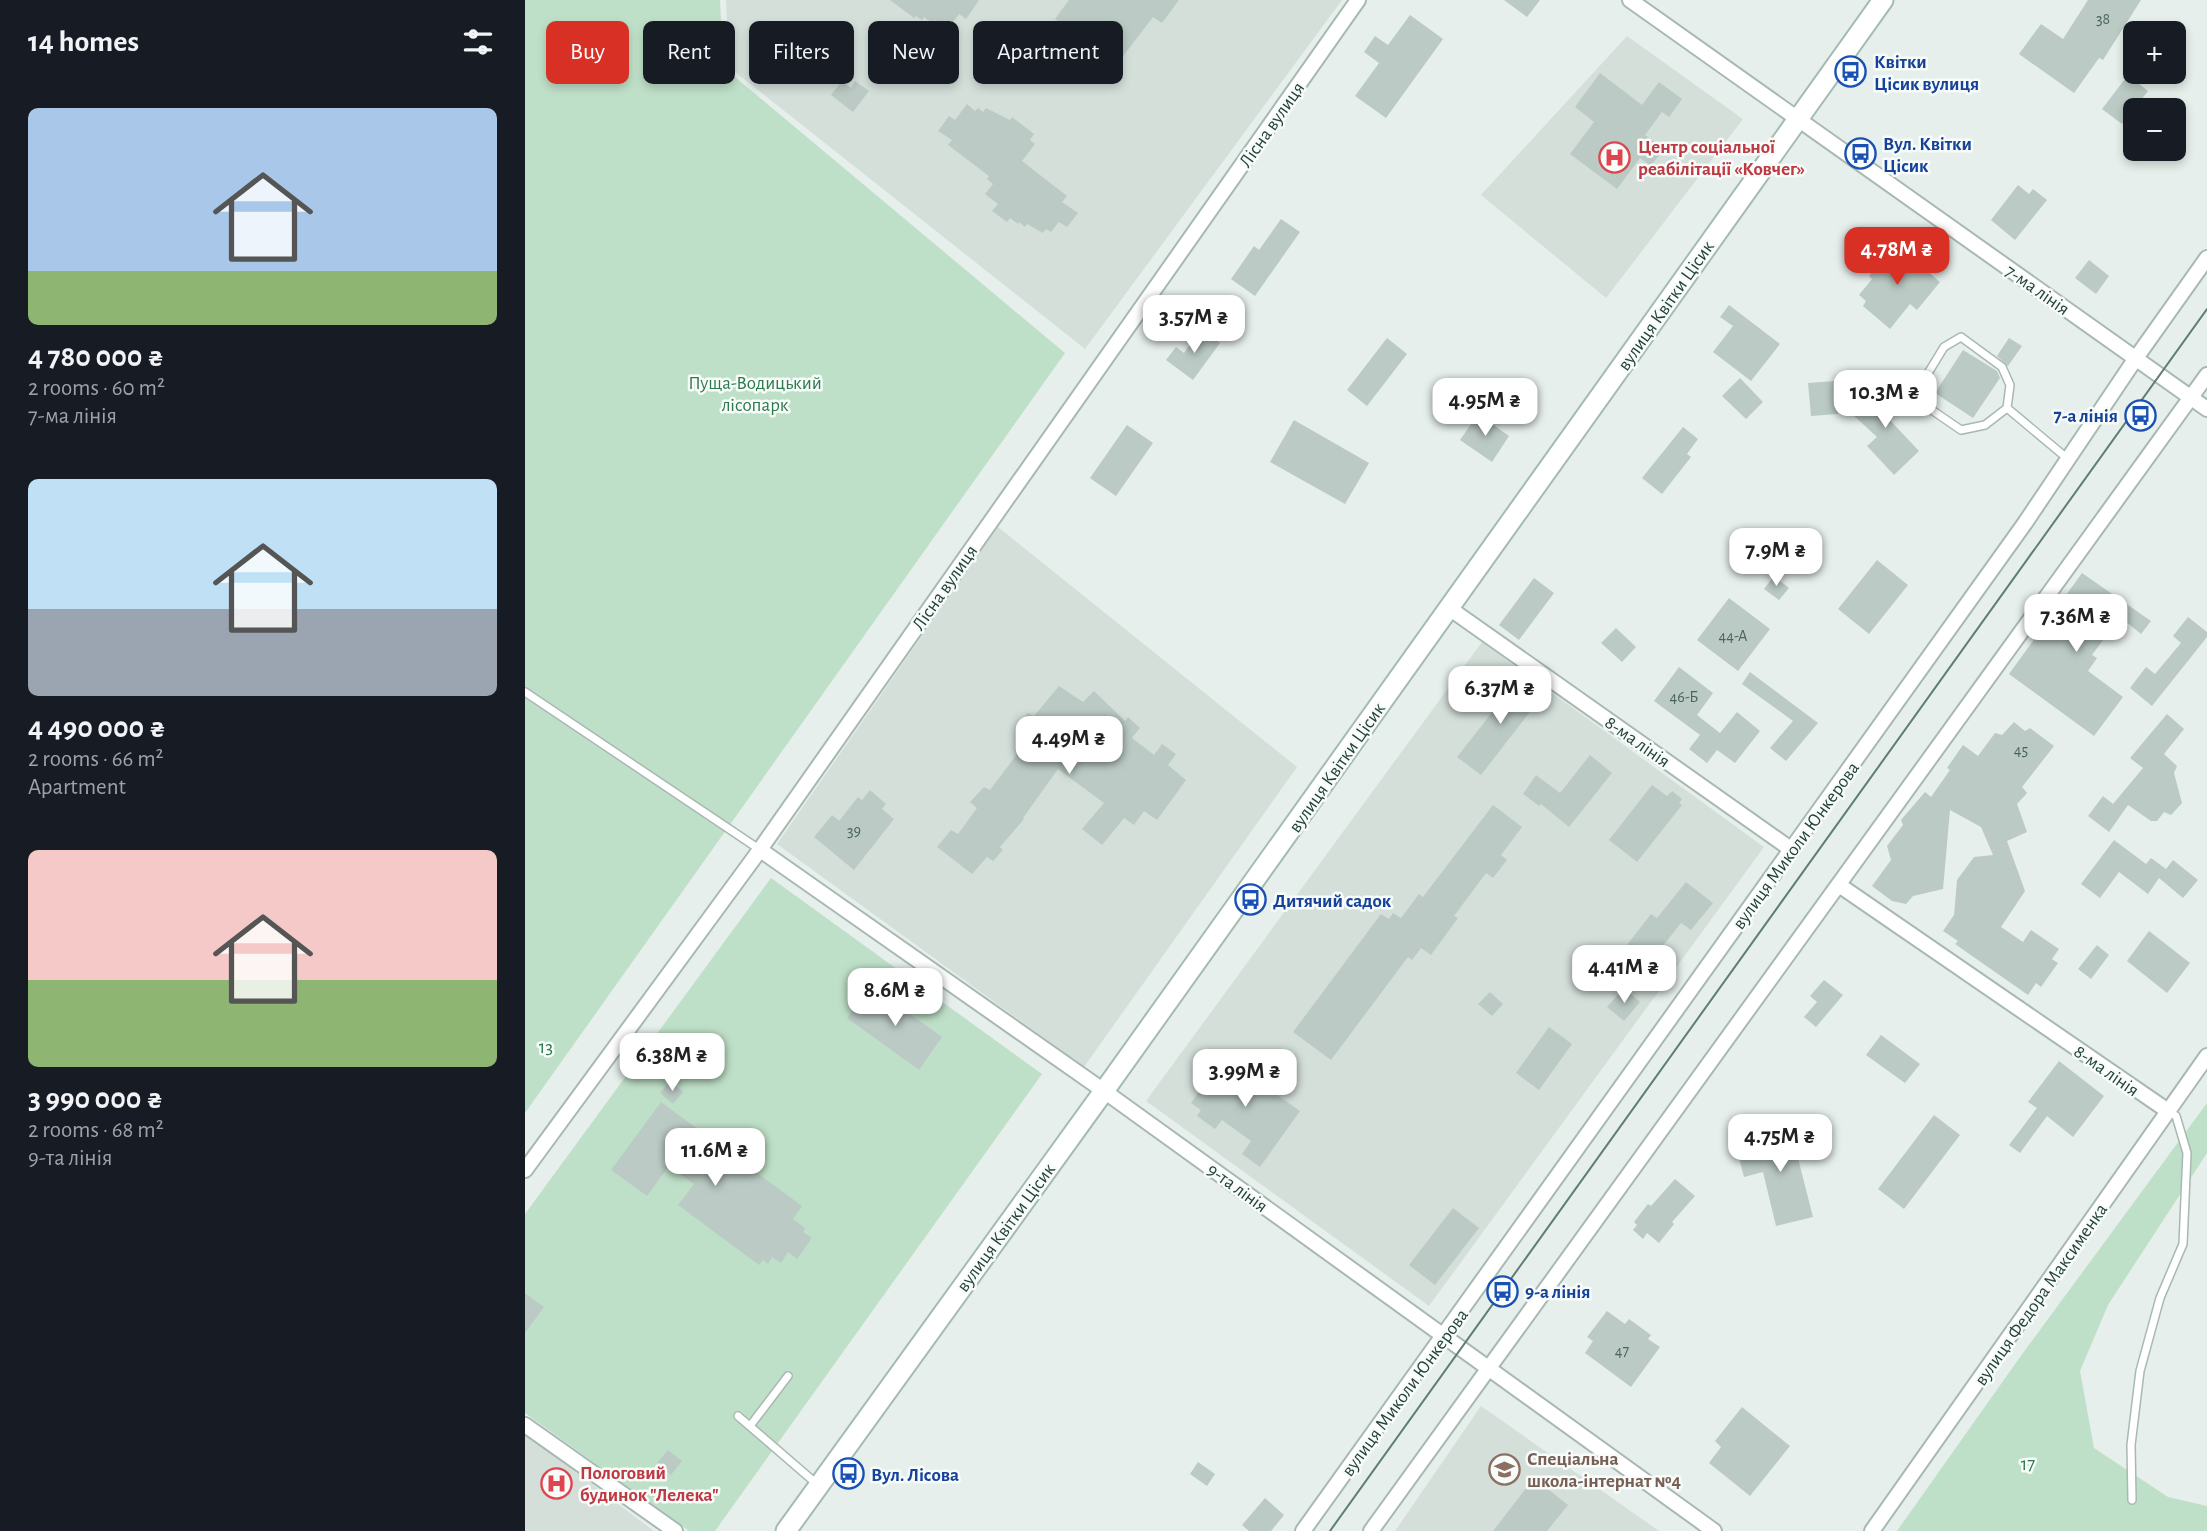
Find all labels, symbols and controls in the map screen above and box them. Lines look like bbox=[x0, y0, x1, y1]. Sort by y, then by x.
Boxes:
house number: 38 bbox=[2096, 11, 2110, 27]
chip: Buy bbox=[546, 21, 629, 84]
chip: Rent bbox=[643, 21, 735, 84]
chip: Filters bbox=[749, 21, 854, 84]
chip: New bbox=[868, 21, 959, 84]
chip: Apartment bbox=[973, 21, 1123, 84]
map controls bbox=[2123, 21, 2186, 161]
button: + bbox=[2123, 21, 2186, 84]
icon: filters bbox=[459, 23, 497, 61]
text: 14 homes bbox=[28, 27, 139, 57]
place label: Квітки Цісик вулиця bbox=[1874, 53, 1979, 94]
bus stop icon: Квітки Цісик вулиця bbox=[1834, 55, 1868, 89]
street label: Лісна вулиця bbox=[1236, 79, 1308, 171]
button: − bbox=[2123, 98, 2186, 161]
place label: Вул. Квітки Цісик bbox=[1883, 135, 1972, 176]
bus stop icon: Вул. Квітки Цісик bbox=[1843, 137, 1877, 171]
place label: Центр соціальної реабілітації «Ковчег» bbox=[1638, 138, 1805, 179]
hospital icon: Центр соціальної реабілітації «Ковчег» bbox=[1598, 140, 1632, 174]
icon: home bbox=[200, 154, 326, 280]
pin: 4.78M ₴ bbox=[1832, 228, 1962, 287]
street label: вулиця Квітки Цісик bbox=[1614, 237, 1718, 374]
text: 4.78M ₴ bbox=[1860, 238, 1934, 261]
street label: 7-ма лінія bbox=[2002, 261, 2073, 319]
pin: 3.57M ₴ bbox=[1129, 296, 1259, 355]
text: 3.57M ₴ bbox=[1159, 306, 1229, 329]
text: 4 780 000 ₴ bbox=[28, 342, 164, 372]
pin: 10.3M ₴ bbox=[1820, 370, 1950, 430]
park label: Пуща-Водицький лісопарк bbox=[688, 374, 822, 415]
text: 2 rooms · 60 m² bbox=[28, 377, 165, 400]
pin: 4.95M ₴ bbox=[1420, 378, 1550, 438]
text: 10.3M ₴ bbox=[1850, 381, 1920, 404]
text: 4.95M ₴ bbox=[1449, 389, 1521, 412]
bus stop icon: 7-а лінія bbox=[2124, 398, 2158, 432]
text: 7-ма лінія bbox=[28, 405, 117, 428]
place label: 7-а лінія bbox=[2053, 407, 2118, 426]
icon: home bbox=[200, 525, 326, 651]
pin: 7.9M ₴ bbox=[1719, 528, 1833, 588]
text: 7.9M ₴ bbox=[1745, 539, 1807, 562]
street label: Лісна вулиця bbox=[909, 542, 981, 634]
pin: 7.36M ₴ bbox=[2011, 594, 2141, 654]
text: 7.36M ₴ bbox=[2040, 605, 2112, 628]
house number: 44-А bbox=[1719, 628, 1748, 644]
pin: 6.37M ₴ bbox=[1435, 666, 1565, 726]
text: 6.37M ₴ bbox=[1464, 677, 1536, 700]
house number: 46-Б bbox=[1670, 689, 1698, 705]
street label: вулиця Квітки Цісик bbox=[1285, 699, 1389, 836]
text: 4 490 000 ₴ bbox=[28, 713, 166, 743]
street label: 8-ма лінія bbox=[1601, 713, 1673, 771]
pin: 4.49M ₴ bbox=[1004, 716, 1134, 776]
text: 4.49M ₴ bbox=[1032, 727, 1106, 750]
house number: 45 bbox=[2014, 742, 2028, 758]
text: 2 rooms · 66 m² bbox=[28, 748, 164, 771]
street label: вулиця Миколи Юнкерова bbox=[1729, 758, 1863, 933]
text: Apartment bbox=[28, 776, 126, 799]
house number: 39 bbox=[847, 823, 861, 839]
bus stop icon: Дитячий садок bbox=[1233, 883, 1267, 917]
place label: Дитячий садок bbox=[1273, 892, 1392, 911]
icon: home bbox=[200, 896, 326, 1022]
pin: 4.41M ₴ bbox=[1559, 946, 1689, 1005]
text: 4.41M ₴ bbox=[1588, 956, 1660, 979]
pin: 8.6M ₴ bbox=[838, 968, 952, 1028]
text: 8.6M ₴ bbox=[864, 979, 926, 1002]
pin: 6.38M ₴ bbox=[607, 1034, 737, 1093]
park label: 13 bbox=[539, 1038, 553, 1057]
street label: 8-ма лінія bbox=[2070, 1042, 2142, 1100]
text: 6.38M ₴ bbox=[636, 1044, 708, 1067]
pin: 3.99M ₴ bbox=[1180, 1050, 1310, 1109]
text: 3.99M ₴ bbox=[1209, 1060, 1281, 1083]
text: 3 990 000 ₴ bbox=[28, 1084, 163, 1114]
pin: 4.75M ₴ bbox=[1715, 1114, 1845, 1174]
text: 2 rooms · 68 m² bbox=[28, 1119, 164, 1142]
text: 4.75M ₴ bbox=[1744, 1125, 1816, 1148]
pin: 11.6M ₴ bbox=[650, 1128, 780, 1188]
text: 11.6M ₴ bbox=[681, 1139, 749, 1162]
text: 9-та лінія bbox=[28, 1147, 112, 1170]
street label: вулиця Квітки Цісик bbox=[953, 1160, 1059, 1296]
street label: 9-та лінія bbox=[1203, 1160, 1271, 1216]
street label: вулиця Федора Максименка bbox=[1971, 1200, 2112, 1389]
bus stop icon: 9-а лінія bbox=[1485, 1274, 1519, 1308]
place label: 9-а лінія bbox=[1525, 1283, 1591, 1302]
street label: вулиця Миколи Юнкерова bbox=[1338, 1305, 1472, 1480]
house number: 47 bbox=[1615, 1343, 1630, 1359]
place label: Спеціальна школа-інтернат №4 bbox=[1527, 1450, 1682, 1491]
school or university icon: Спеціальна школа-інтернат №4 bbox=[1487, 1452, 1521, 1486]
park label: 17 bbox=[2021, 1455, 2035, 1474]
bus stop icon: Вул. Лісова bbox=[831, 1457, 865, 1491]
place label: Пологовий будинок "Лелека" bbox=[580, 1464, 719, 1505]
hospital icon: Пологовий будинок "Лелека" bbox=[540, 1466, 574, 1500]
place label: Вул. Лісова bbox=[871, 1466, 959, 1485]

